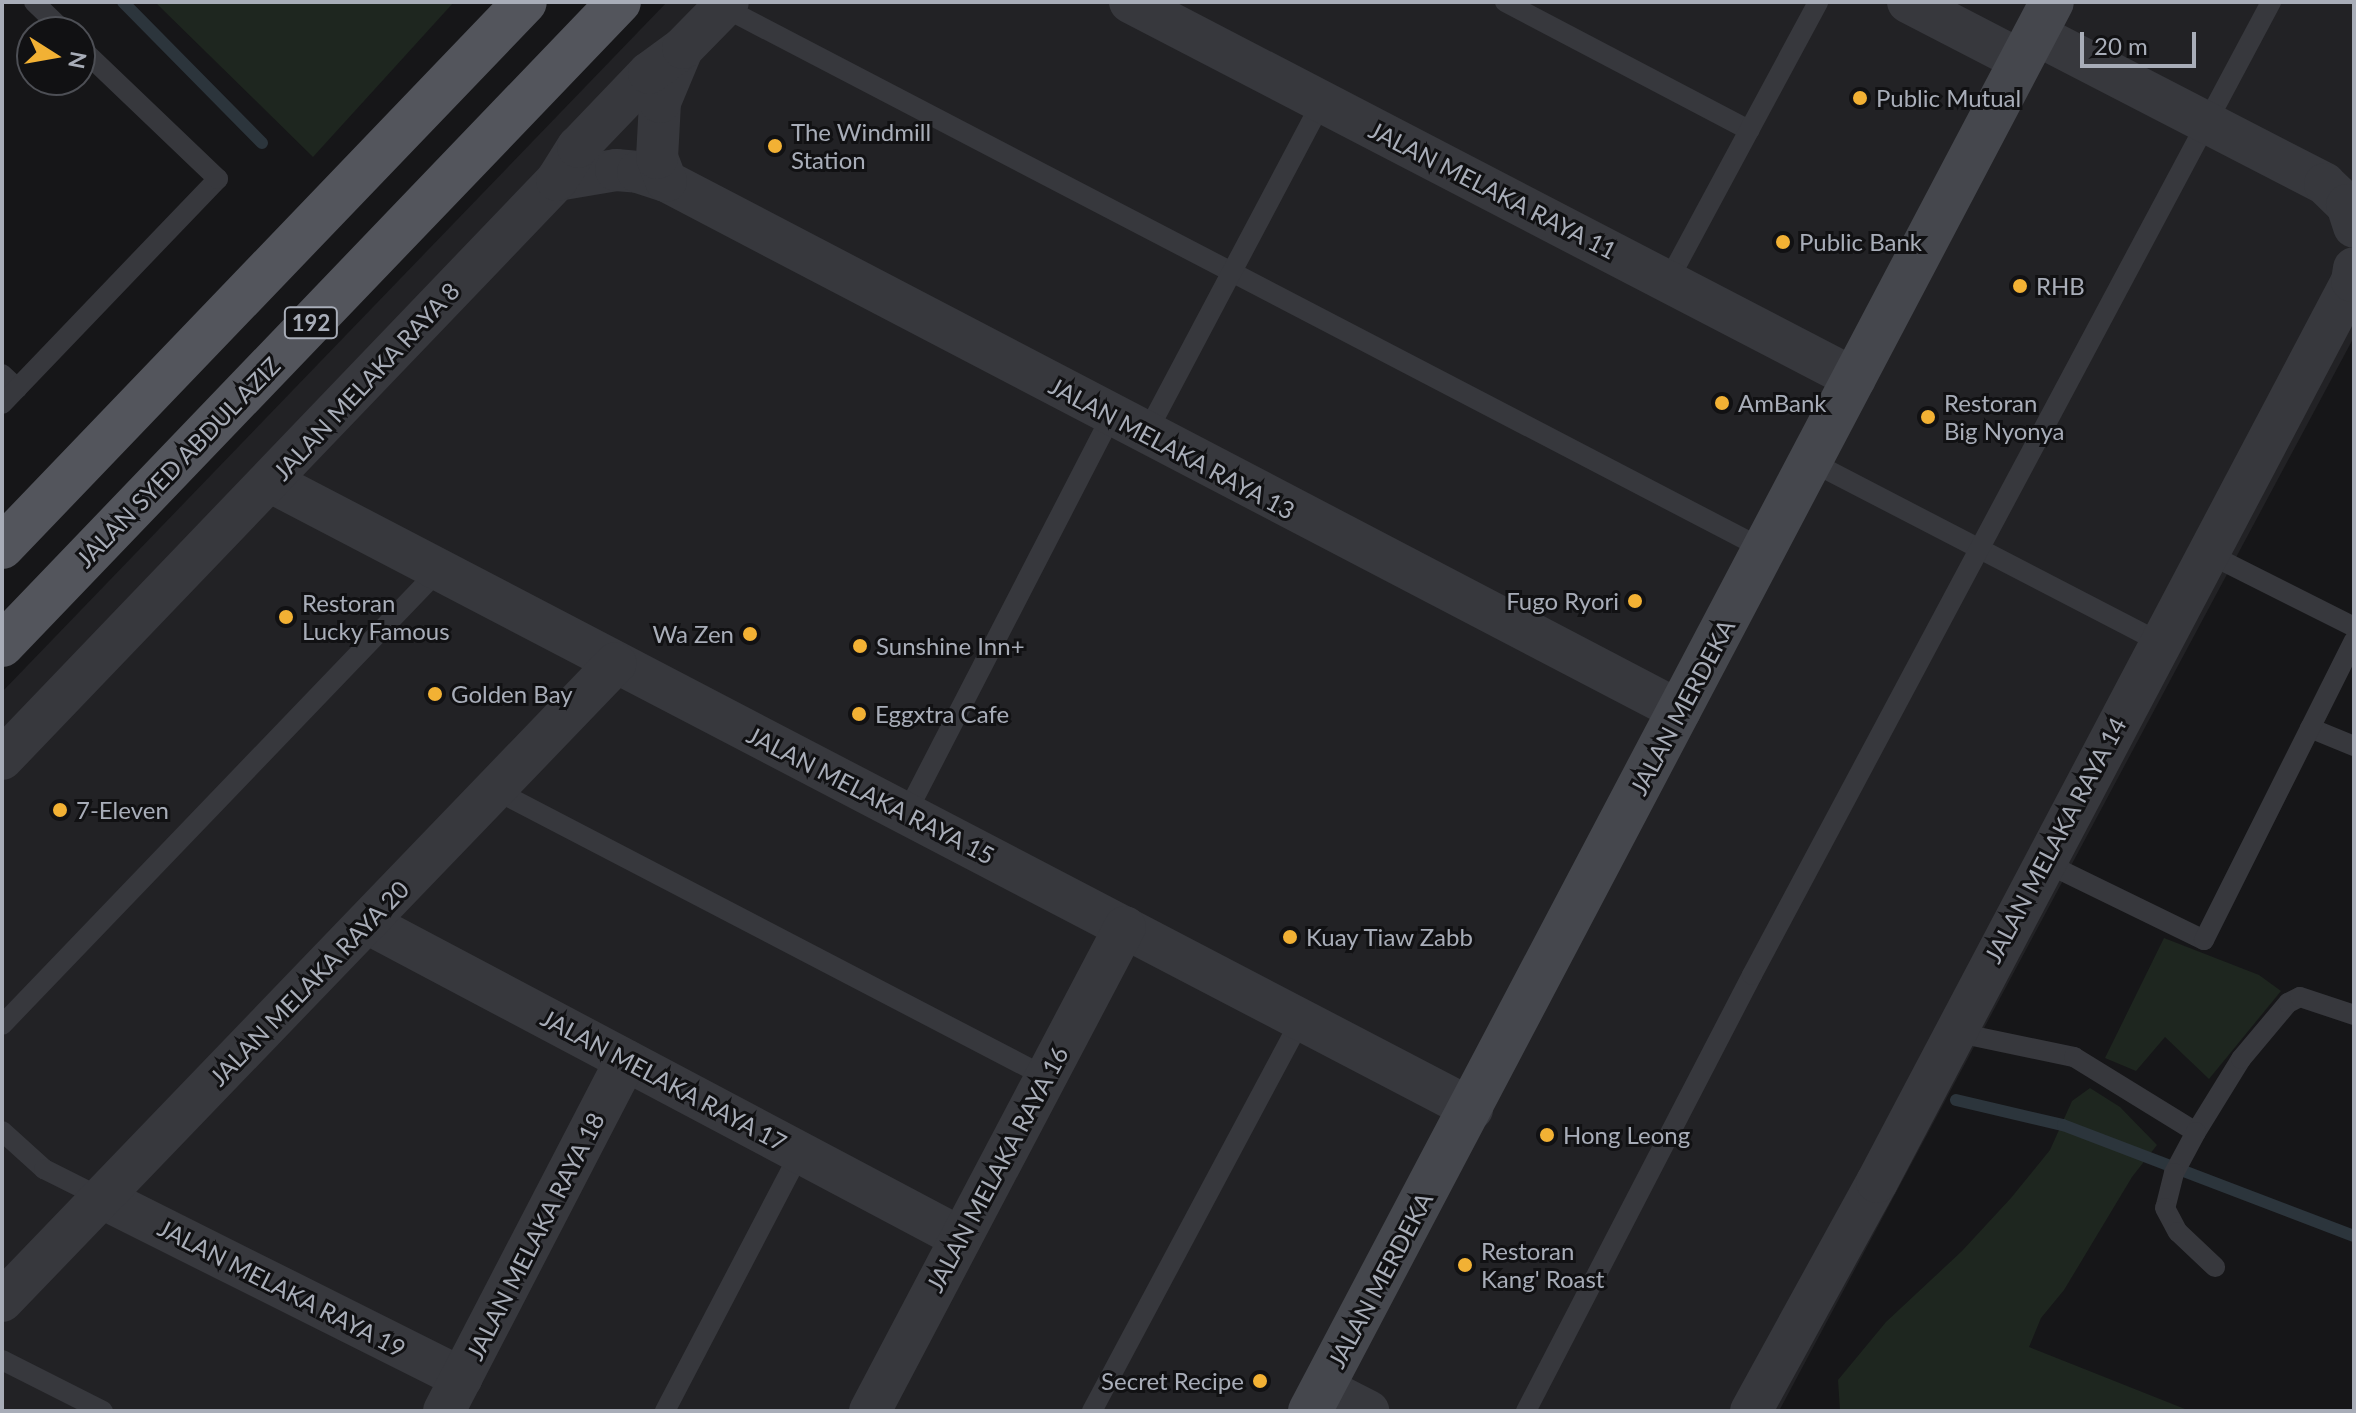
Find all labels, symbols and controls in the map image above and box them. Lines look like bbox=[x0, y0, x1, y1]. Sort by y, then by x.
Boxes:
north arrow bbox=[16, 16, 96, 96]
scale bar bbox=[2084, 16, 2200, 66]
text: 20 m bbox=[2094, 31, 2148, 60]
text: N bbox=[63, 49, 93, 71]
place label: Public Mutual bbox=[1876, 84, 2021, 112]
marker: Public Mutual bbox=[1851, 89, 1869, 107]
street label: JALAN MELAKA RAYA 11 bbox=[1364, 115, 1622, 265]
place label: The Windmill Station bbox=[791, 118, 931, 174]
marker: The Windmill Station bbox=[766, 137, 784, 155]
place label: Public Bank bbox=[1799, 228, 1922, 256]
marker: Public Bank bbox=[1774, 233, 1792, 251]
place label: RHB bbox=[2036, 272, 2085, 300]
street label: JALAN MELAKA RAYA 8 bbox=[266, 276, 466, 486]
marker: RHB bbox=[2011, 277, 2029, 295]
road number: 192 bbox=[283, 305, 339, 341]
street label: JALAN SYED ABDUL AZIZ bbox=[69, 350, 287, 574]
street label: JALAN MELAKA RAYA 13 bbox=[1044, 371, 1300, 525]
place label: AmBank bbox=[1738, 389, 1827, 417]
place label: Restoran Big Nyonya bbox=[1944, 389, 2064, 445]
marker: AmBank bbox=[1713, 394, 1731, 412]
marker: Restoran Big Nyonya bbox=[1919, 408, 1937, 426]
place label: Fugo Ryori bbox=[1506, 587, 1619, 615]
place label: Restoran Lucky Famous bbox=[302, 589, 450, 645]
marker: Fugo Ryori bbox=[1626, 592, 1644, 610]
marker: Restoran Lucky Famous bbox=[277, 608, 295, 626]
street label: JALAN MERDEKA bbox=[1624, 614, 1740, 800]
place label: Wa Zen bbox=[652, 620, 734, 648]
marker: Wa Zen bbox=[741, 625, 759, 643]
place label: Sunshine Inn+ bbox=[876, 632, 1025, 660]
marker: Sunshine Inn+ bbox=[851, 637, 869, 655]
place label: Golden Bay bbox=[451, 680, 573, 708]
marker: Golden Bay bbox=[426, 685, 444, 703]
place label: Eggxtra Cafe bbox=[875, 700, 1009, 728]
marker: Eggxtra Cafe bbox=[850, 705, 868, 723]
street label: JALAN MELAKA RAYA 14 bbox=[1978, 712, 2132, 968]
street label: JALAN MELAKA RAYA 15 bbox=[742, 720, 1000, 870]
place label: 7-Eleven bbox=[76, 796, 169, 824]
marker: 7-Eleven bbox=[51, 801, 69, 819]
street label: JALAN MELAKA RAYA 20 bbox=[203, 874, 415, 1092]
place label: Kuay Tiaw Zabb bbox=[1306, 923, 1475, 951]
marker: Kuay Tiaw Zabb bbox=[1281, 928, 1299, 946]
street label: JALAN MELAKA RAYA 17 bbox=[536, 1003, 792, 1157]
street label: JALAN MELAKA RAYA 16 bbox=[920, 1041, 1074, 1297]
street label: JALAN MELAKA RAYA 18 bbox=[460, 1107, 610, 1365]
place label: Hong Leong bbox=[1563, 1121, 1690, 1149]
marker: Hong Leong bbox=[1538, 1126, 1556, 1144]
street label: JALAN MERDEKA bbox=[1322, 1187, 1438, 1373]
street label: JALAN MELAKA RAYA 19 bbox=[153, 1213, 411, 1363]
place label: Restoran Kang' Roast bbox=[1481, 1237, 1604, 1293]
marker: Restoran Kang' Roast bbox=[1456, 1256, 1474, 1274]
place label: Secret Recipe bbox=[1101, 1367, 1244, 1395]
marker: Secret Recipe bbox=[1251, 1372, 1269, 1390]

